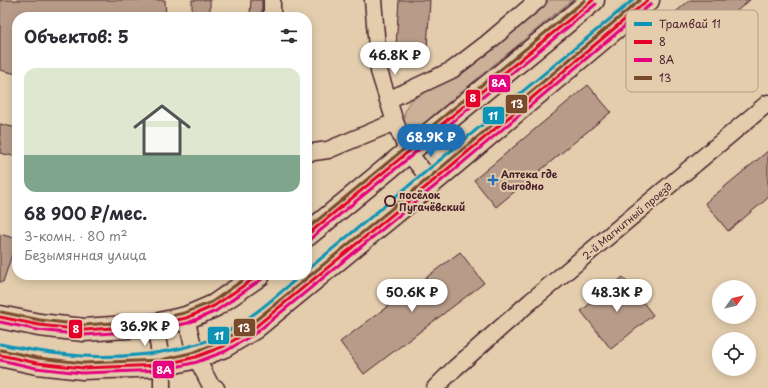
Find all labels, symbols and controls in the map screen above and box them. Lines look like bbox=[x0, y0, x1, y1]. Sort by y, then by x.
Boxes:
legend bbox=[626, 10, 758, 92]
text: Трамвай 11 bbox=[659, 15, 721, 32]
text: Объектов: 5 bbox=[24, 23, 129, 49]
icon: filters bbox=[278, 25, 300, 47]
text: 8 bbox=[659, 33, 666, 50]
pin: 46.8K ₽ bbox=[358, 42, 432, 76]
text: 46.8K ₽ bbox=[369, 45, 421, 64]
text: 8А bbox=[659, 51, 675, 68]
text: 13 bbox=[659, 69, 671, 86]
line badge: 8А bbox=[488, 74, 511, 93]
text: 8А bbox=[491, 74, 507, 91]
line badge: 8 bbox=[465, 89, 481, 108]
text: 8 bbox=[470, 89, 477, 106]
icon: home bbox=[126, 94, 198, 166]
line badge: 13 bbox=[505, 94, 528, 114]
text: 13 bbox=[511, 95, 523, 112]
line badge: 11 bbox=[482, 106, 505, 125]
text: 11 bbox=[488, 107, 498, 124]
pin: 68.9K ₽ bbox=[394, 124, 468, 158]
text: 68.9K ₽ bbox=[406, 127, 456, 146]
place label: Аптека где выгодно bbox=[501, 166, 558, 193]
marker: Аптека где выгодно bbox=[488, 175, 498, 185]
street label: 2-й Магнитный проезд bbox=[578, 178, 675, 263]
place label: посёлок Пугачёвский bbox=[399, 187, 465, 215]
marker: посёлок Пугачёвский bbox=[384, 195, 396, 207]
text: 68 900 ₽/мес. bbox=[24, 200, 147, 226]
text: 3-комн. · 80 m² bbox=[24, 226, 127, 245]
text: Безымянная улица bbox=[24, 245, 146, 264]
pin: 50.6K ₽ bbox=[375, 279, 449, 313]
pin: 48.3K ₽ bbox=[580, 279, 654, 313]
north arrow bbox=[712, 280, 756, 324]
map controls bbox=[712, 280, 756, 376]
text: 50.6K ₽ bbox=[386, 282, 438, 301]
text: 48.3K ₽ bbox=[591, 282, 643, 301]
pin: 36.9K ₽ bbox=[108, 313, 182, 347]
text: 36.9K ₽ bbox=[120, 316, 170, 335]
line badge: 13 bbox=[233, 318, 256, 337]
line badge: 8 bbox=[68, 319, 83, 339]
text: 13 bbox=[238, 319, 250, 336]
text: 8 bbox=[73, 320, 80, 337]
line badge: 11 bbox=[207, 326, 230, 345]
text: 11 bbox=[214, 327, 224, 344]
button: locate bbox=[712, 332, 756, 376]
line badge: 8А bbox=[152, 360, 175, 379]
text: 8А bbox=[156, 361, 172, 378]

